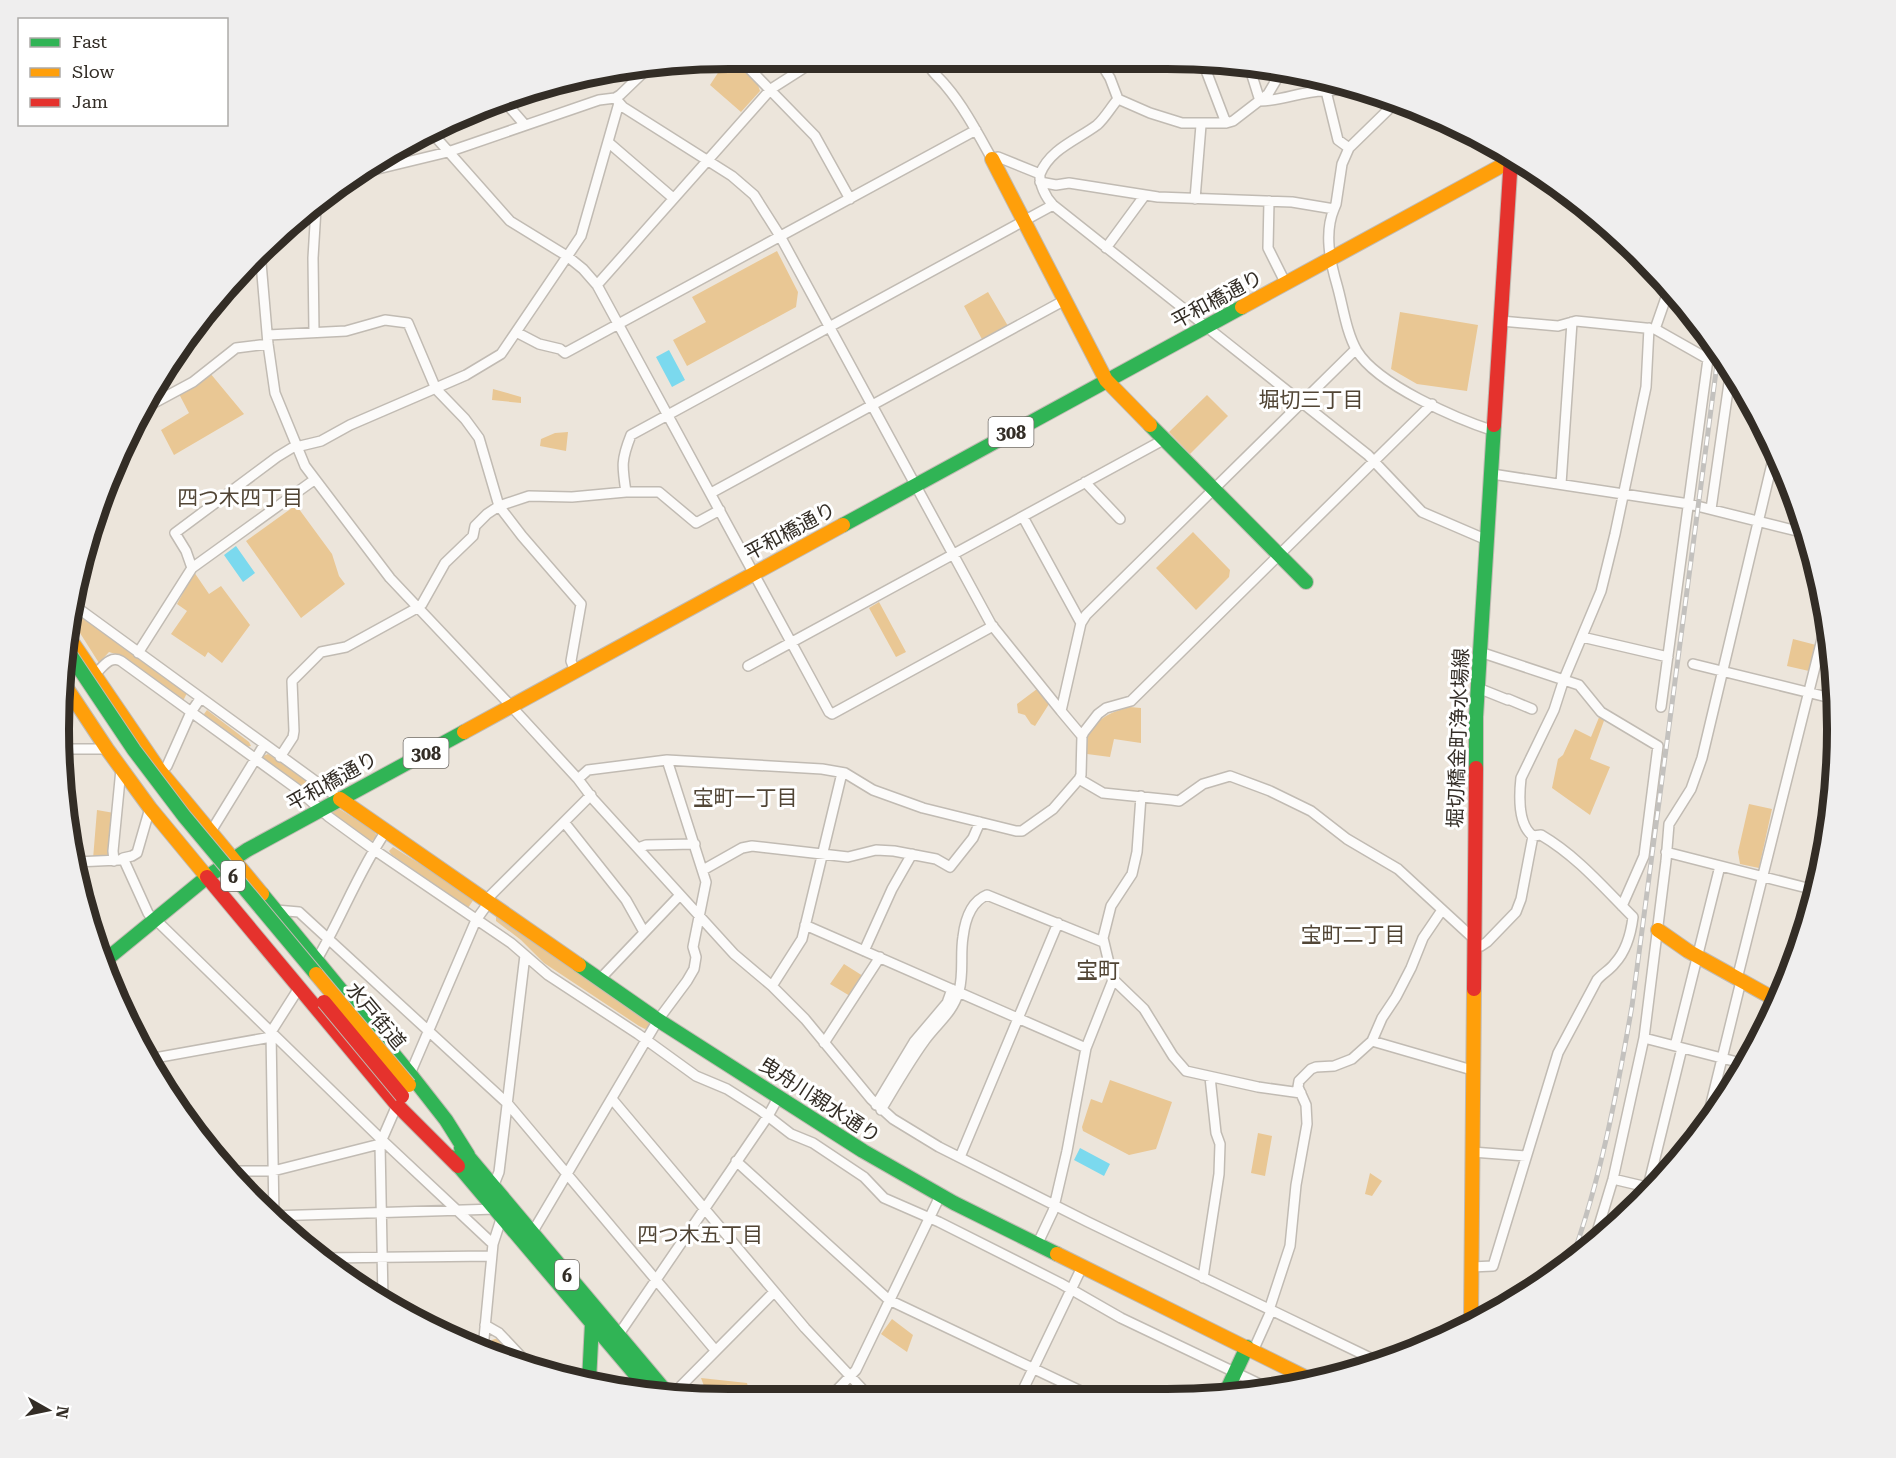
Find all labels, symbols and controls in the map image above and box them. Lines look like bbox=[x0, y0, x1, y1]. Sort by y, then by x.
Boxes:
legend bbox=[18, 18, 228, 126]
text: Fast bbox=[72, 31, 107, 52]
text: Slow bbox=[72, 61, 114, 82]
text: Jam bbox=[72, 91, 108, 112]
street label: 平和橋通り bbox=[1167, 265, 1267, 333]
district label: 堀切三丁目 bbox=[1259, 388, 1364, 412]
road number: 308 bbox=[988, 417, 1034, 447]
district label: 四つ木四丁目 bbox=[177, 486, 303, 510]
street label: 平和橋通り bbox=[740, 497, 840, 565]
street label: 堀切橋金町浄水場線 bbox=[1443, 648, 1473, 828]
road number: 308 bbox=[404, 738, 448, 768]
street label: 平和橋通り bbox=[282, 746, 382, 816]
district label: 宝町一丁目 bbox=[693, 786, 798, 810]
road number: 6 bbox=[221, 861, 245, 891]
district label: 宝町二丁目 bbox=[1301, 923, 1406, 947]
district label: 宝町 bbox=[1076, 958, 1120, 983]
street label: 水戸街道 bbox=[341, 978, 411, 1054]
street label: 曳舟川親水通り bbox=[755, 1052, 885, 1148]
district label: 四つ木五丁目 bbox=[637, 1223, 763, 1247]
road number: 6 bbox=[555, 1260, 579, 1290]
north arrow bbox=[18, 1380, 78, 1440]
text: N bbox=[52, 1405, 73, 1420]

